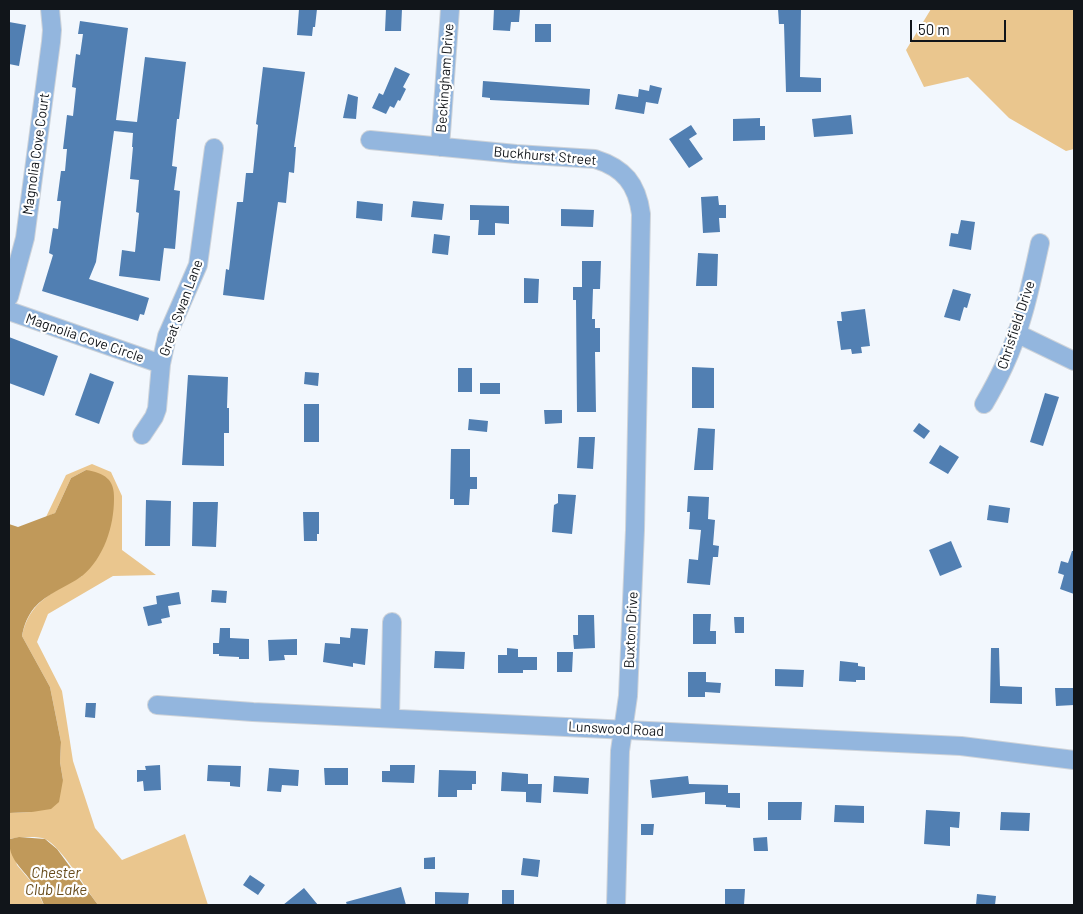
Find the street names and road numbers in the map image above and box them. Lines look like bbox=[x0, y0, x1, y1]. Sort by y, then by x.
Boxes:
street label: Beckingham Drive bbox=[433, 23, 457, 133]
street label: Magnolia Cove Court bbox=[19, 92, 53, 216]
street label: Buckhurst Street bbox=[493, 143, 597, 169]
street label: Great Swan Lane bbox=[156, 257, 206, 359]
street label: Chrisfield Drive bbox=[994, 278, 1038, 372]
street label: Magnolia Cove Circle bbox=[24, 310, 146, 366]
street label: Buxton Drive bbox=[621, 591, 641, 669]
street label: Lunswood Road bbox=[568, 718, 664, 740]

